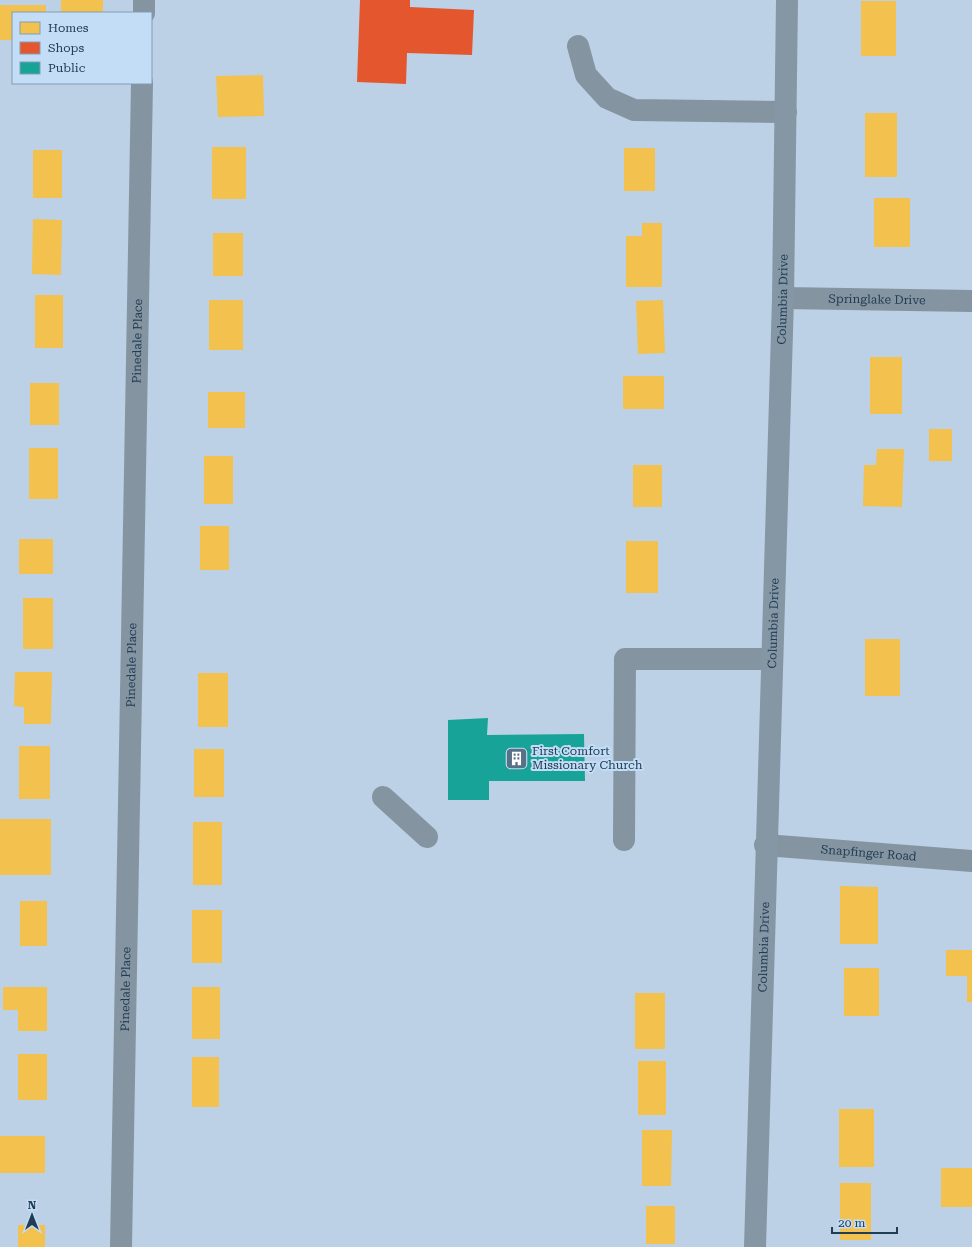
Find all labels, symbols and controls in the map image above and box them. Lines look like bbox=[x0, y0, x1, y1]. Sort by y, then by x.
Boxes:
legend bbox=[12, 12, 152, 84]
text: Homes bbox=[48, 21, 89, 35]
text: Shops bbox=[48, 41, 84, 55]
text: Public bbox=[48, 61, 86, 75]
street label: Columbia Drive bbox=[775, 254, 791, 345]
street label: Springlake Drive bbox=[828, 292, 926, 307]
street label: Pinedale Place bbox=[130, 298, 145, 384]
street label: Columbia Drive bbox=[765, 577, 782, 669]
street label: Pinedale Place bbox=[124, 622, 139, 708]
place label: First Comfort Missionary Church bbox=[532, 744, 643, 772]
building icon: First Comfort Missionary Church bbox=[503, 745, 529, 771]
street label: Snapfinger Road bbox=[820, 842, 917, 864]
street label: Columbia Drive bbox=[756, 901, 772, 993]
street label: Pinedale Place bbox=[118, 946, 133, 1031]
north arrow bbox=[12, 1195, 52, 1235]
text: N bbox=[28, 1199, 37, 1212]
scale bar bbox=[832, 1209, 897, 1235]
text: 20 m bbox=[838, 1216, 865, 1230]

